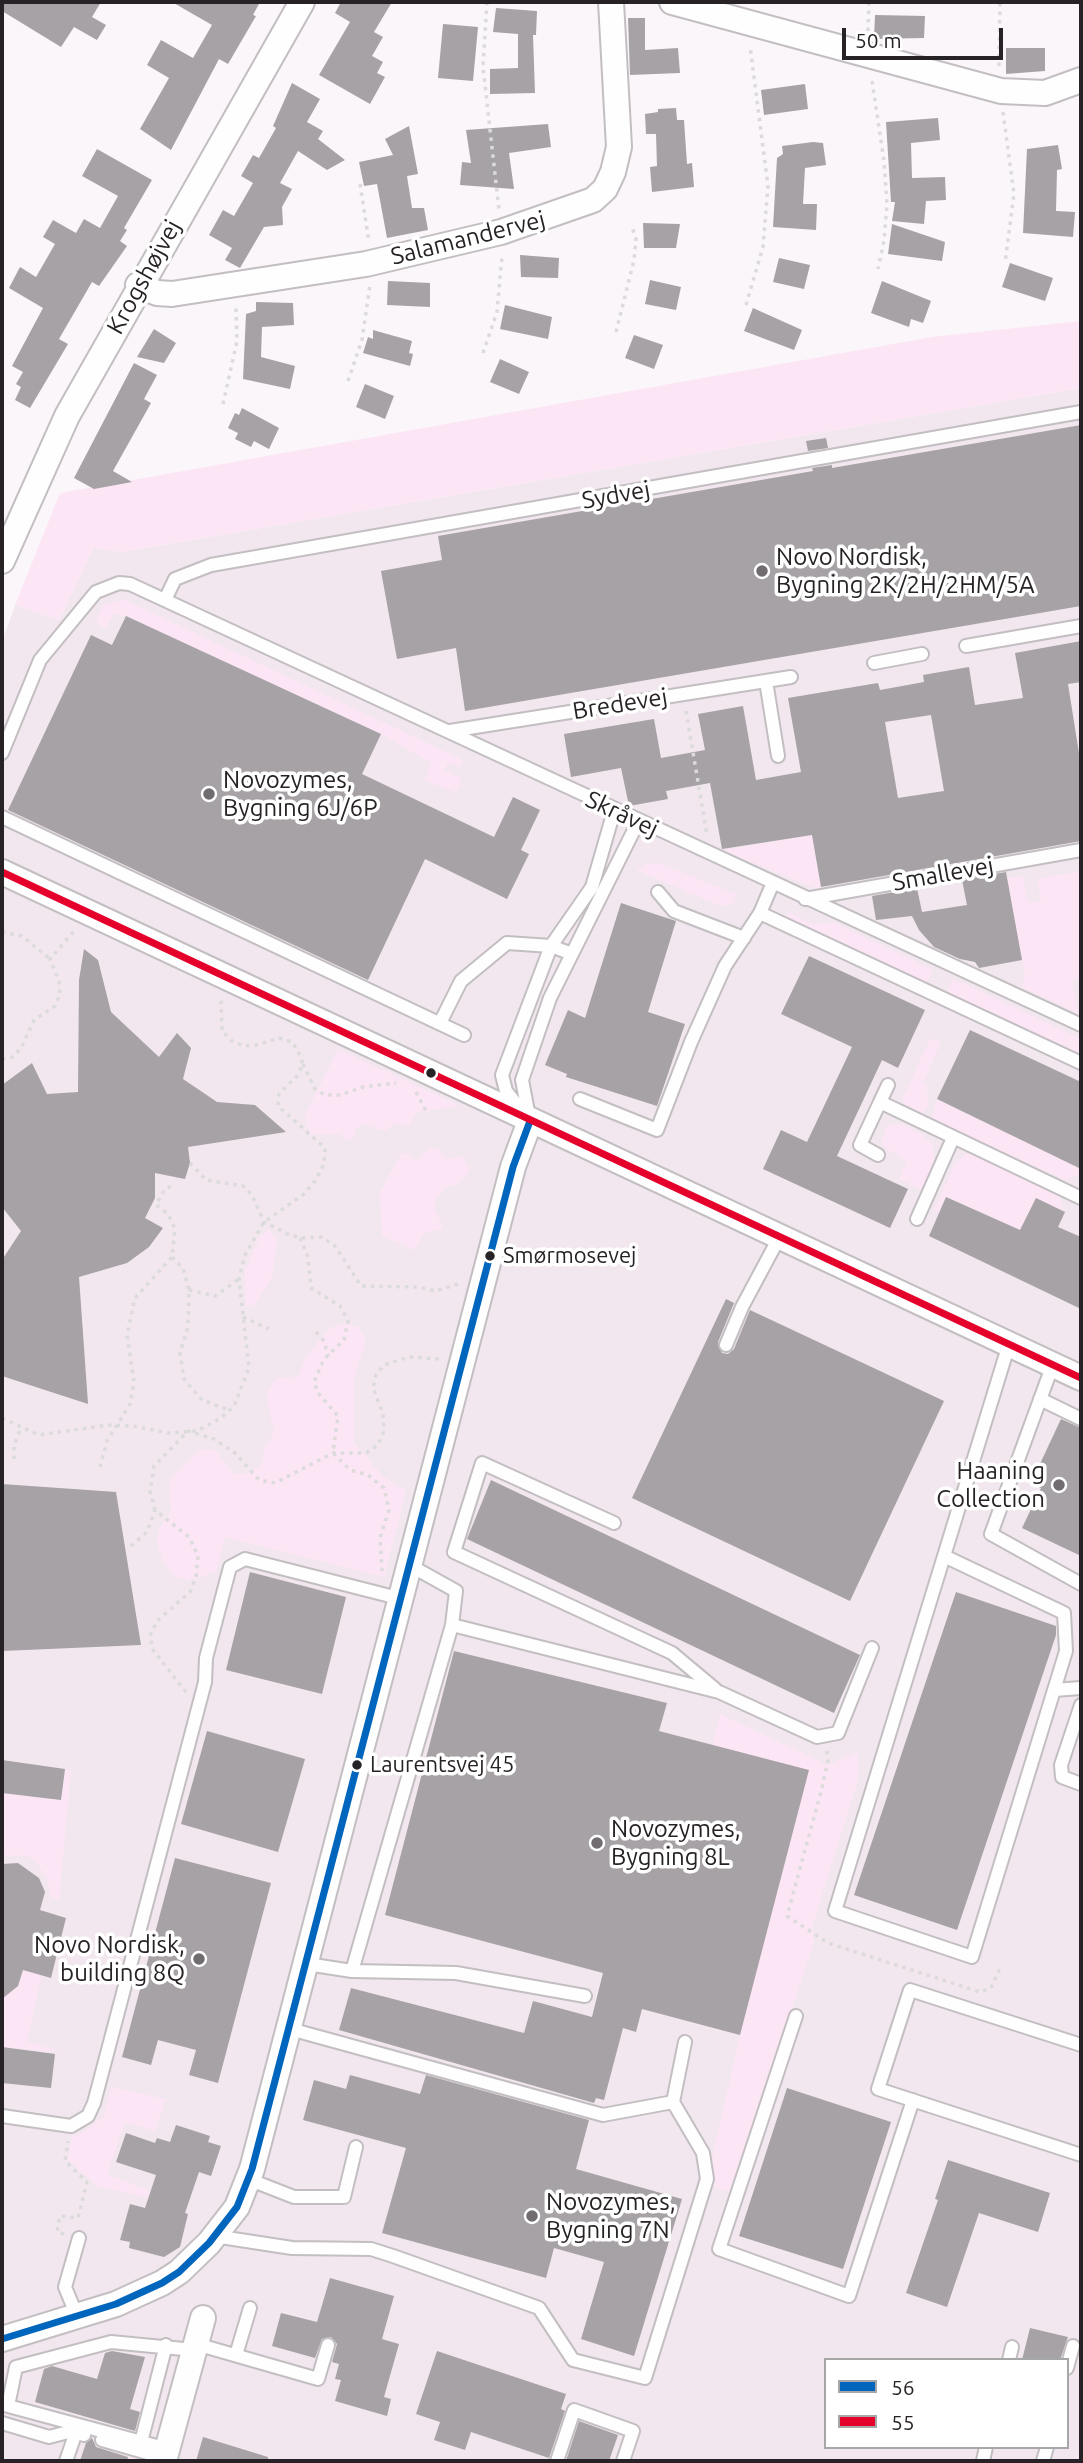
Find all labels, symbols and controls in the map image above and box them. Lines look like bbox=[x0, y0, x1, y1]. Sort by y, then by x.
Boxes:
scale bar bbox=[845, 14, 1006, 58]
text: 50 m bbox=[855, 28, 902, 52]
street label: Salamandervej bbox=[388, 205, 548, 271]
street label: Krogshøjvej bbox=[101, 215, 187, 339]
street label: Sydvej bbox=[580, 475, 652, 515]
place label: Novo Nordisk, Bygning 2K/2H/2HM/5A bbox=[776, 543, 1035, 599]
marker: Novo Nordisk, Bygning 2K/2H/2HM/5A bbox=[754, 563, 770, 579]
street label: Bredevej bbox=[571, 682, 669, 726]
place label: Novozymes, Bygning 6J/6P bbox=[223, 766, 378, 822]
street label: Skråvej bbox=[581, 785, 663, 843]
marker: Novozymes, Bygning 6J/6P bbox=[201, 786, 217, 802]
street label: Smallevej bbox=[890, 851, 996, 897]
unlabelled marker bbox=[424, 1066, 438, 1080]
place label: Smørmosevej bbox=[503, 1243, 636, 1269]
marker: Smørmosevej bbox=[483, 1249, 497, 1263]
place label: Haaning Collection bbox=[936, 1457, 1045, 1513]
marker: Haaning Collection bbox=[1051, 1477, 1067, 1493]
place label: Laurentsvej 45 bbox=[370, 1752, 514, 1778]
marker: Laurentsvej 45 bbox=[350, 1758, 364, 1772]
place label: Novozymes, Bygning 8L bbox=[611, 1815, 741, 1871]
marker: Novozymes, Bygning 8L bbox=[589, 1835, 605, 1851]
place label: Novo Nordisk, building 8Q bbox=[34, 1931, 185, 1987]
marker: Novo Nordisk, building 8Q bbox=[191, 1951, 207, 1967]
place label: Novozymes, Bygning 7N bbox=[546, 2188, 676, 2244]
marker: Novozymes, Bygning 7N bbox=[524, 2208, 540, 2224]
legend bbox=[824, 2358, 1069, 2449]
text: 56 bbox=[891, 2375, 915, 2399]
text: 55 bbox=[891, 2410, 915, 2434]

